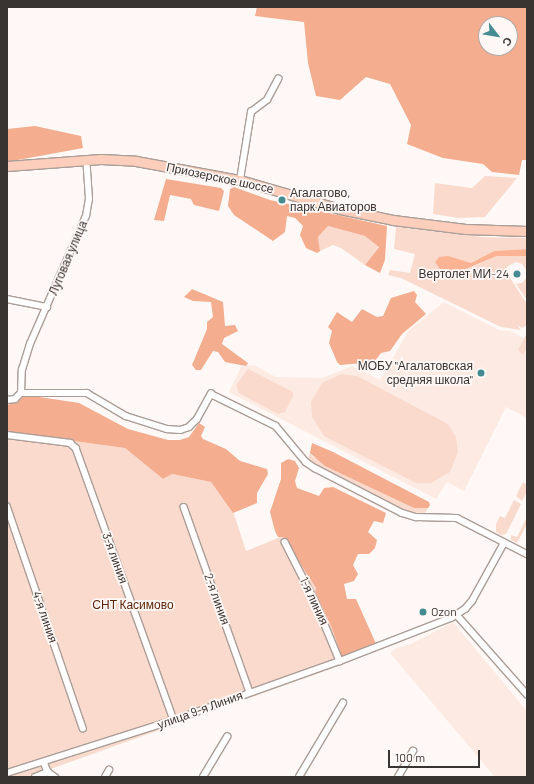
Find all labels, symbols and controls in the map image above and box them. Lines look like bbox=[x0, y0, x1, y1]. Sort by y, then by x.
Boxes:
north arrow bbox=[478, 16, 518, 56]
text: С bbox=[500, 35, 515, 49]
street label: Приозерское шоссе bbox=[165, 160, 275, 196]
place label: Агалатово, парк Авиаторов bbox=[290, 186, 377, 214]
marker: Агалатово, парк Авиаторов bbox=[277, 195, 287, 205]
street label: Луговая улица bbox=[46, 219, 90, 297]
place label: Вертолет МИ-24 bbox=[419, 267, 509, 281]
marker: Вертолет МИ-24 bbox=[512, 269, 522, 279]
place label: МОБУ "Агалатовская средняя школа" bbox=[358, 359, 473, 387]
marker: МОБУ "Агалатовская средняя школа" bbox=[476, 368, 486, 378]
street label: 3-я линия bbox=[99, 530, 131, 586]
street label: 2-я линия bbox=[201, 571, 233, 627]
street label: 1-я линия bbox=[297, 575, 331, 627]
street label: 4-я линия bbox=[29, 589, 61, 645]
park label: СНТ Касимово bbox=[92, 598, 174, 612]
place label: Ozon bbox=[431, 605, 457, 619]
marker: Ozon bbox=[418, 607, 428, 617]
street label: улица 9-я Линия bbox=[155, 688, 245, 732]
scale bar bbox=[390, 742, 482, 768]
text: 100 m bbox=[395, 750, 425, 764]

